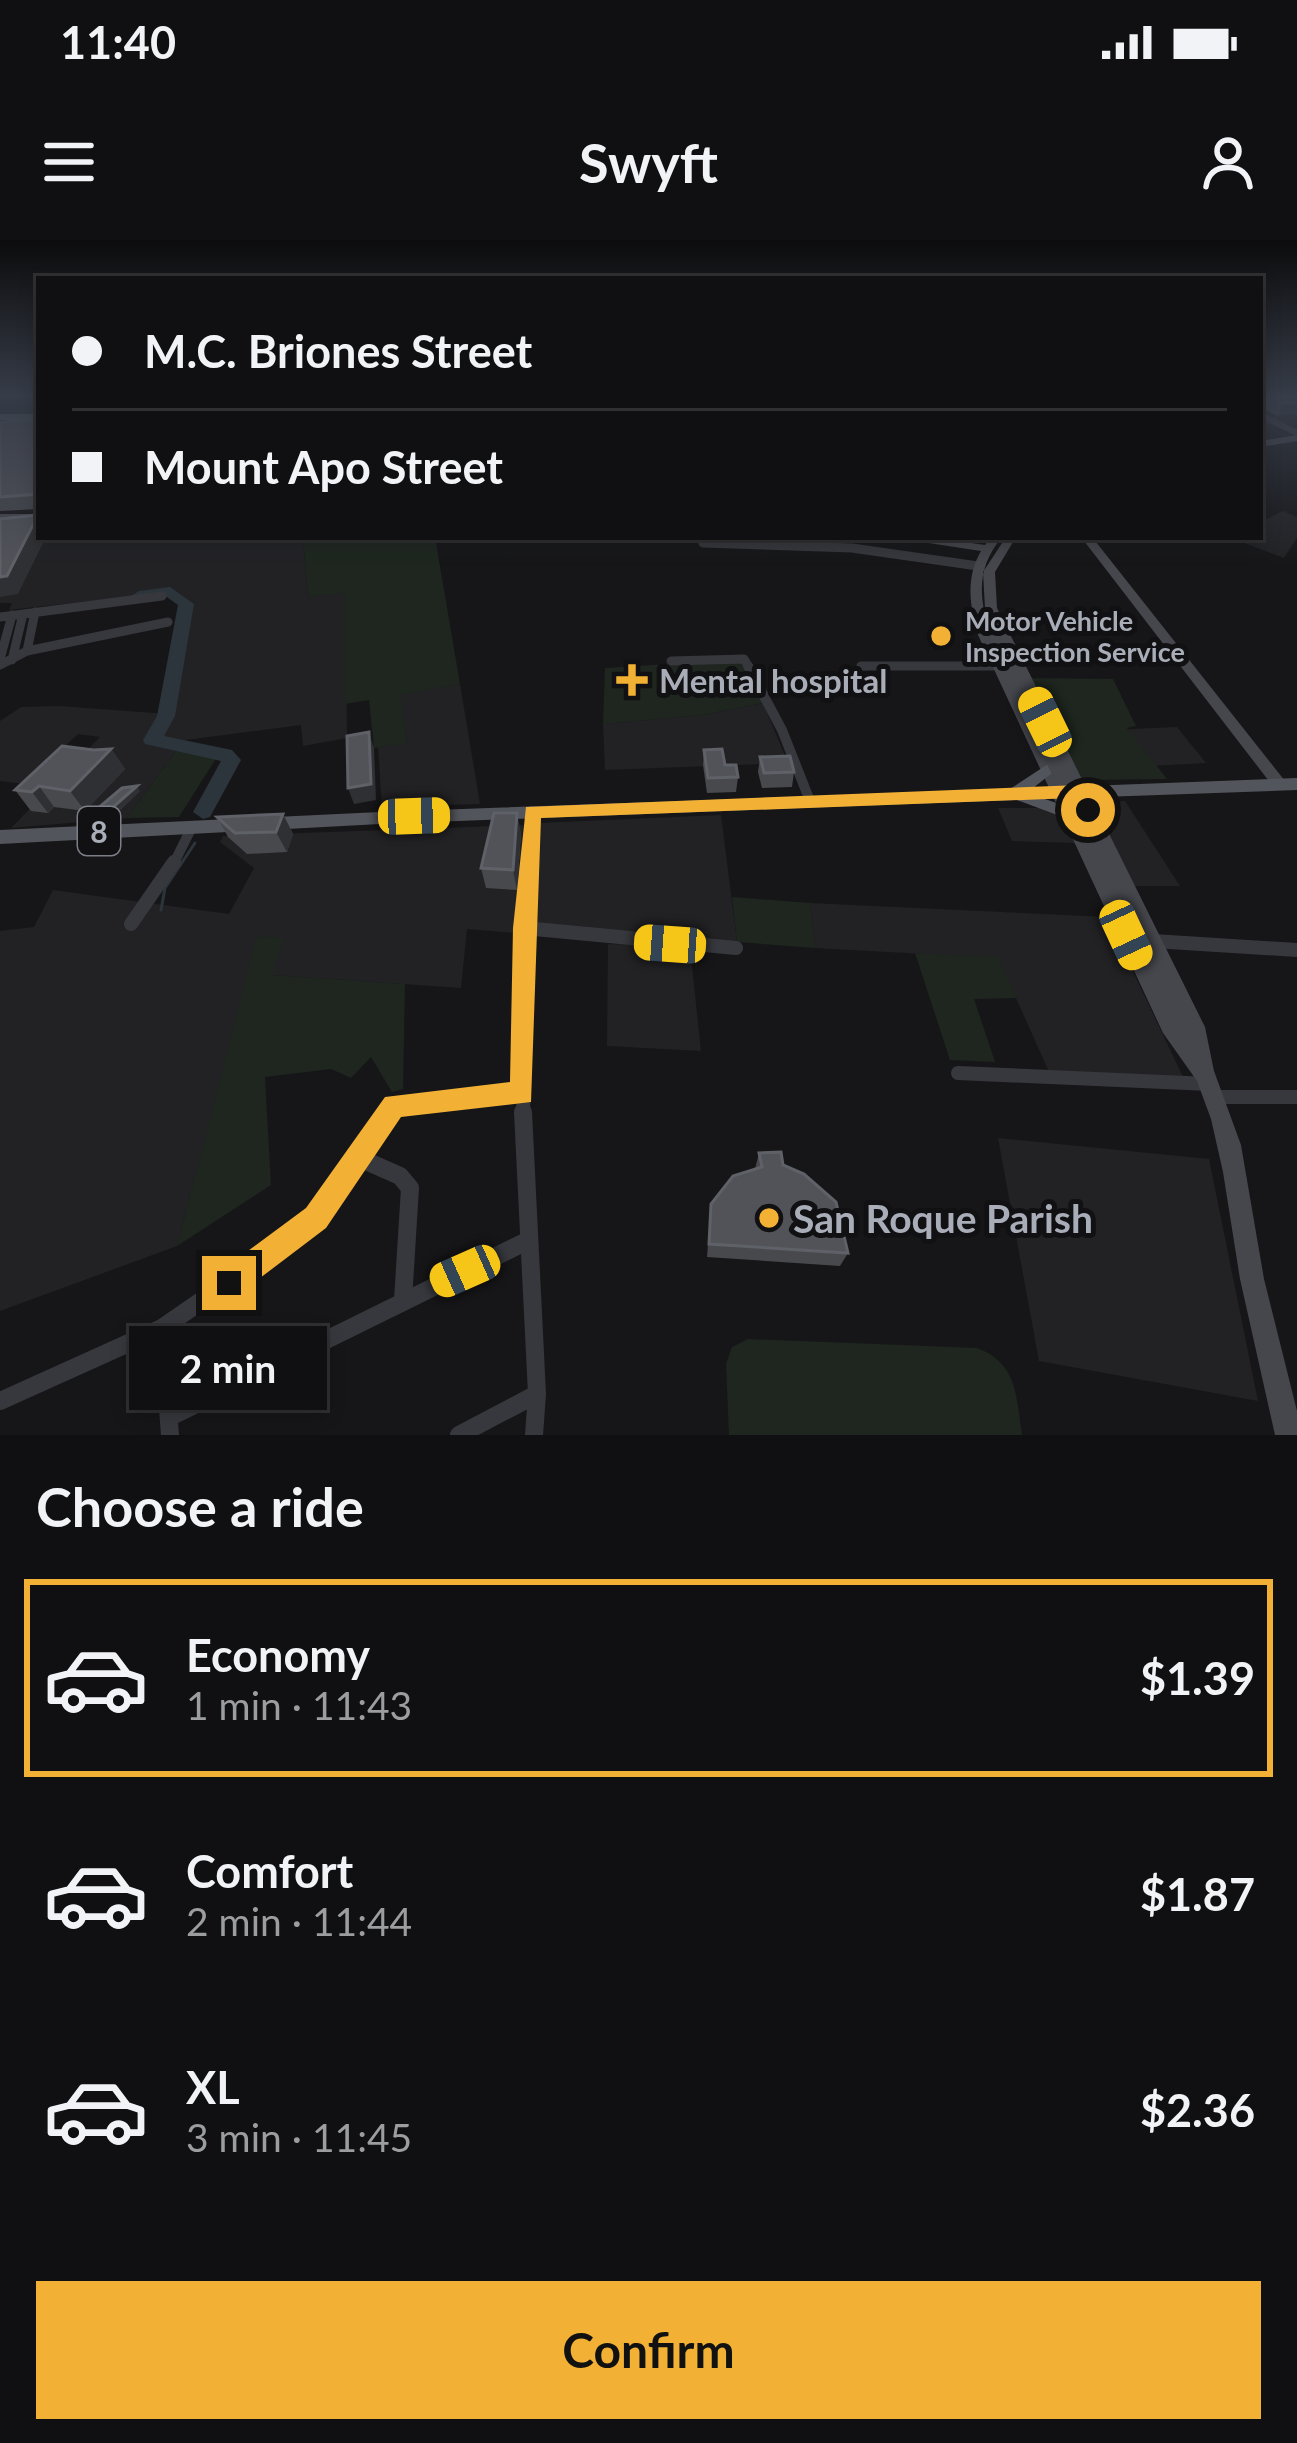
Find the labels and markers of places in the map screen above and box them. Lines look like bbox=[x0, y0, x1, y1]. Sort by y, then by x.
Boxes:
place label: Motor Vehicle Inspection Service bbox=[965, 604, 1185, 668]
marker: Motor Vehicle Inspection Service bbox=[928, 623, 954, 649]
place label: Mental hospital bbox=[659, 660, 887, 700]
marker: Mental hospital bbox=[616, 664, 648, 696]
place label: San Roque Parish bbox=[793, 1195, 1093, 1241]
marker: San Roque Parish bbox=[756, 1205, 782, 1231]

